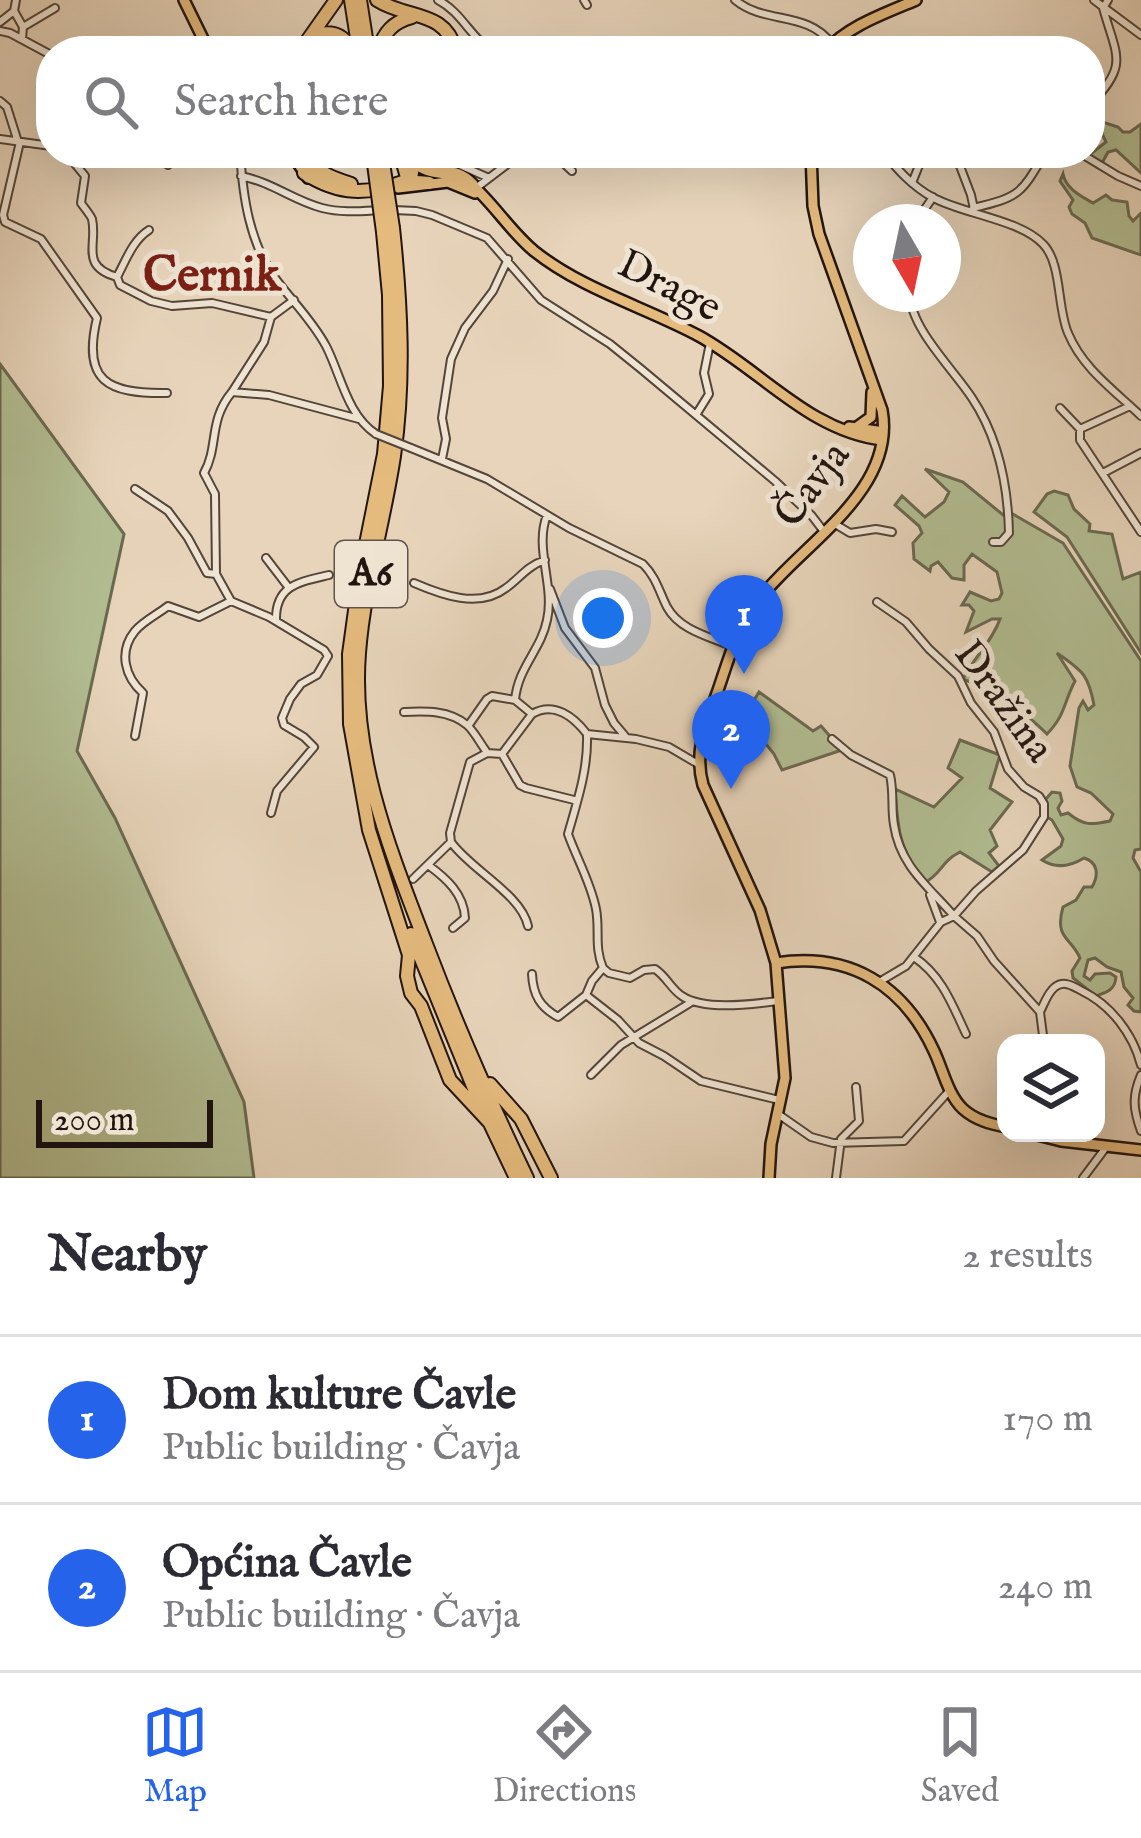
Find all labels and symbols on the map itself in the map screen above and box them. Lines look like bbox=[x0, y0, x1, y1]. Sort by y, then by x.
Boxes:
north arrow bbox=[853, 204, 961, 312]
street label: Drage bbox=[608, 239, 730, 335]
district label: Cernik bbox=[143, 247, 282, 307]
street label: Čavja bbox=[763, 430, 863, 539]
road number: A6 bbox=[335, 541, 407, 607]
pin: 1 bbox=[705, 575, 783, 674]
your location bbox=[573, 588, 633, 648]
street label: Dražina bbox=[941, 630, 1066, 774]
pin: 2 bbox=[692, 690, 770, 789]
scale bar bbox=[36, 1094, 213, 1147]

